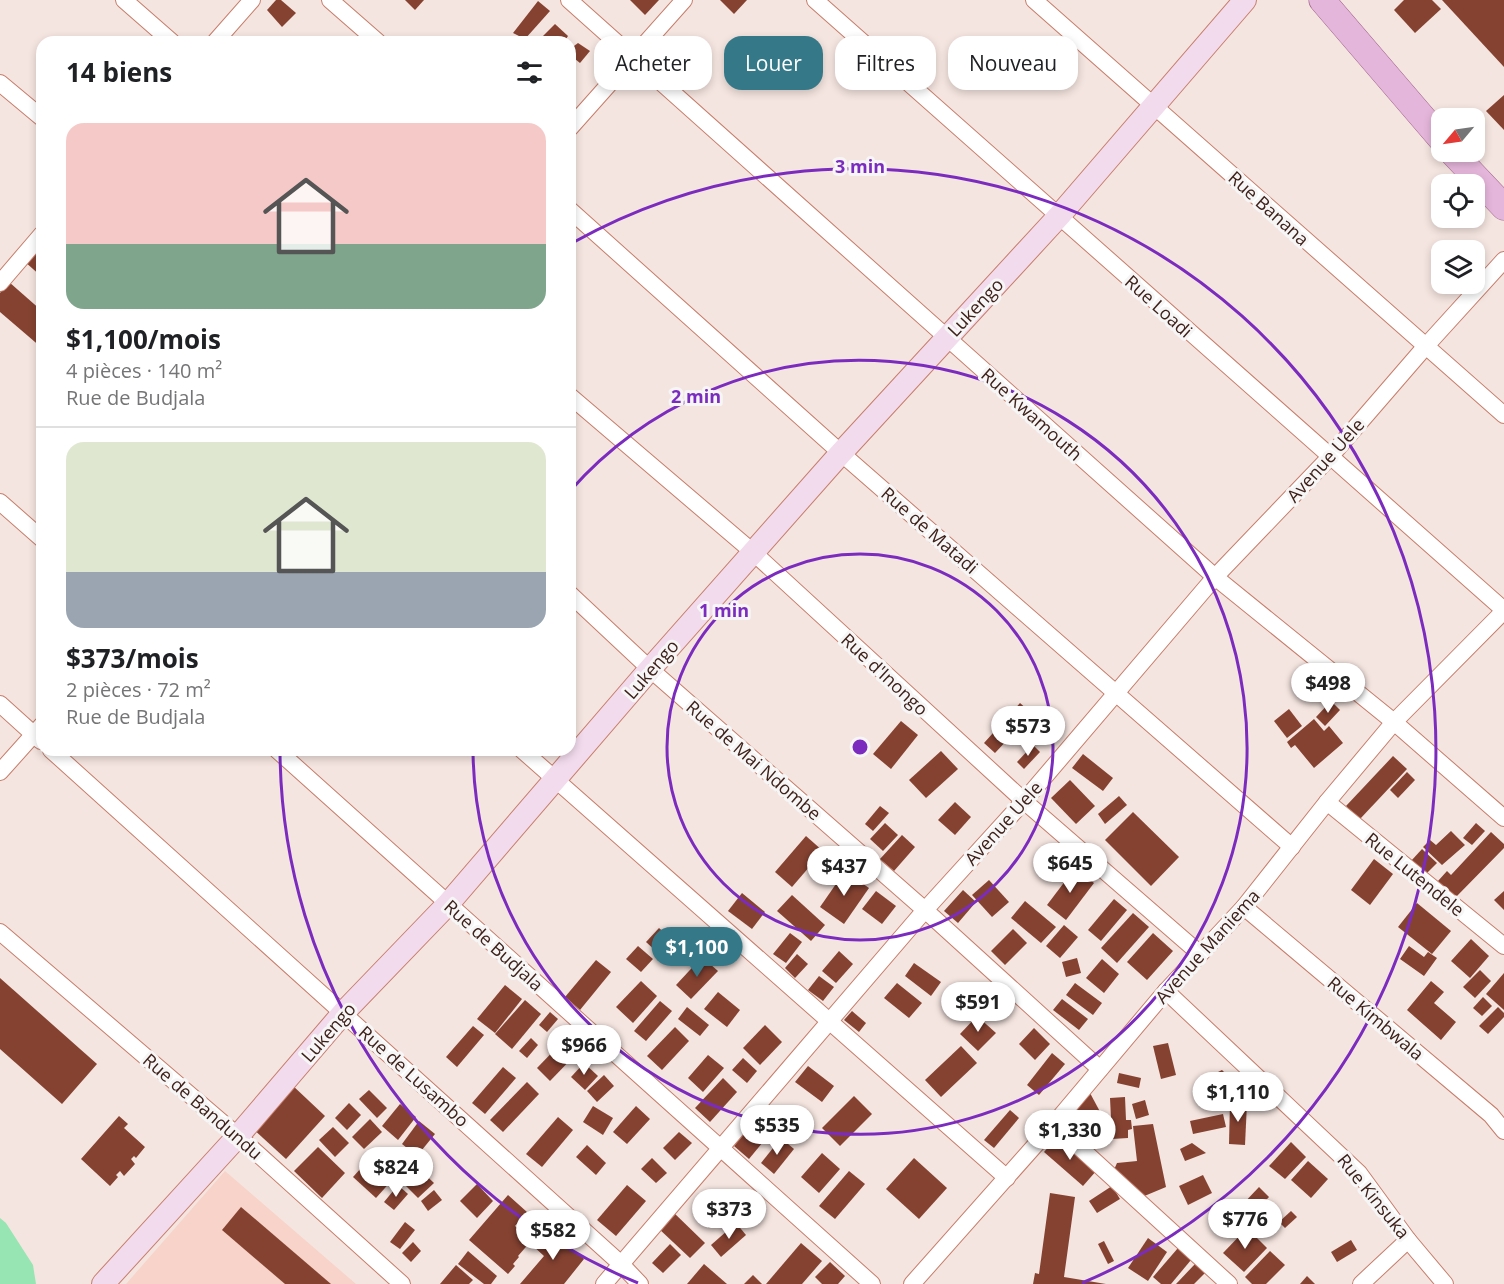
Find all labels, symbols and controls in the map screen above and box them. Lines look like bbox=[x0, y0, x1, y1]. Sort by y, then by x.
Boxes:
chip: Acheter bbox=[594, 36, 712, 90]
chip: Louer bbox=[724, 36, 823, 90]
chip: Filtres bbox=[835, 36, 936, 90]
chip: Nouveau bbox=[948, 36, 1078, 90]
text: 14 biens bbox=[66, 54, 172, 90]
icon: filters bbox=[513, 56, 546, 89]
north arrow bbox=[1431, 108, 1485, 162]
map controls bbox=[1431, 108, 1485, 294]
text: 3 min bbox=[835, 154, 885, 178]
icon: home bbox=[252, 162, 360, 270]
street label: Rue Banana bbox=[1224, 165, 1314, 251]
button: locate bbox=[1431, 174, 1485, 228]
button: layers bbox=[1431, 240, 1485, 294]
street label: Rue Loadi bbox=[1120, 269, 1198, 343]
street label: Lukengo bbox=[942, 273, 1008, 341]
text: $1,100/mois bbox=[66, 321, 221, 357]
text: 4 pièces · 140 m² bbox=[66, 357, 222, 384]
street label: Rue Kwamouth bbox=[976, 362, 1088, 466]
text: Rue de Budjala bbox=[66, 384, 205, 411]
text: 2 min bbox=[671, 384, 721, 408]
street label: Avenue Uele bbox=[1281, 413, 1369, 507]
icon: home bbox=[252, 481, 360, 589]
street label: Rue de Matadi bbox=[877, 481, 983, 579]
text: 1 min bbox=[699, 598, 749, 622]
street label: Rue d'Inongo bbox=[836, 628, 934, 720]
street label: Lukengo bbox=[618, 634, 684, 704]
text: $373/mois bbox=[66, 640, 199, 676]
pin: $498 bbox=[1292, 663, 1364, 714]
text: $498 bbox=[1305, 669, 1351, 696]
text: 2 pièces · 72 m² bbox=[66, 676, 211, 703]
street label: Rue de Mai Ndombe bbox=[681, 695, 827, 825]
text: Rue de Budjala bbox=[66, 703, 205, 730]
pin: $573 bbox=[992, 706, 1064, 757]
text: $573 bbox=[1005, 712, 1051, 739]
centre of rings bbox=[850, 737, 870, 757]
street label: Avenue Uele bbox=[959, 776, 1047, 870]
street label: Rue Lutendele bbox=[1361, 827, 1469, 921]
pin: $645 bbox=[1034, 843, 1106, 894]
pin: $437 bbox=[808, 846, 880, 897]
text: $645 bbox=[1047, 849, 1093, 876]
text: $437 bbox=[821, 852, 867, 879]
street label: Avenue Maniema bbox=[1149, 884, 1265, 1008]
street label: Rue de Budjala bbox=[439, 894, 549, 996]
pin: $1,100 bbox=[648, 927, 746, 978]
text: $1,100 bbox=[666, 933, 728, 960]
street label: Rue Kimbwala bbox=[1323, 971, 1429, 1065]
pin: $591 bbox=[942, 982, 1014, 1033]
text: $591 bbox=[955, 988, 1001, 1015]
street label: Lukengo bbox=[295, 997, 361, 1067]
street label: Rue de Lusambo bbox=[354, 1020, 474, 1132]
pin: $966 bbox=[548, 1025, 620, 1076]
text: $966 bbox=[561, 1031, 607, 1058]
street label: Rue de Bandundu bbox=[138, 1048, 268, 1164]
pin: $1,110 bbox=[1189, 1072, 1287, 1123]
text: $1,110 bbox=[1207, 1078, 1269, 1105]
pin: $535 bbox=[741, 1105, 813, 1156]
pin: $1,330 bbox=[1021, 1110, 1119, 1161]
text: $535 bbox=[754, 1111, 800, 1138]
text: $1,330 bbox=[1039, 1116, 1101, 1143]
pin: $824 bbox=[360, 1147, 432, 1198]
street label: Rue Kinsuka bbox=[1332, 1149, 1416, 1243]
text: $824 bbox=[373, 1153, 419, 1180]
pin: $373 bbox=[693, 1189, 765, 1240]
text: $373 bbox=[706, 1195, 752, 1222]
pin: $776 bbox=[1209, 1199, 1281, 1250]
text: $776 bbox=[1222, 1205, 1268, 1232]
pin: $582 bbox=[517, 1210, 589, 1261]
text: $582 bbox=[530, 1216, 576, 1243]

